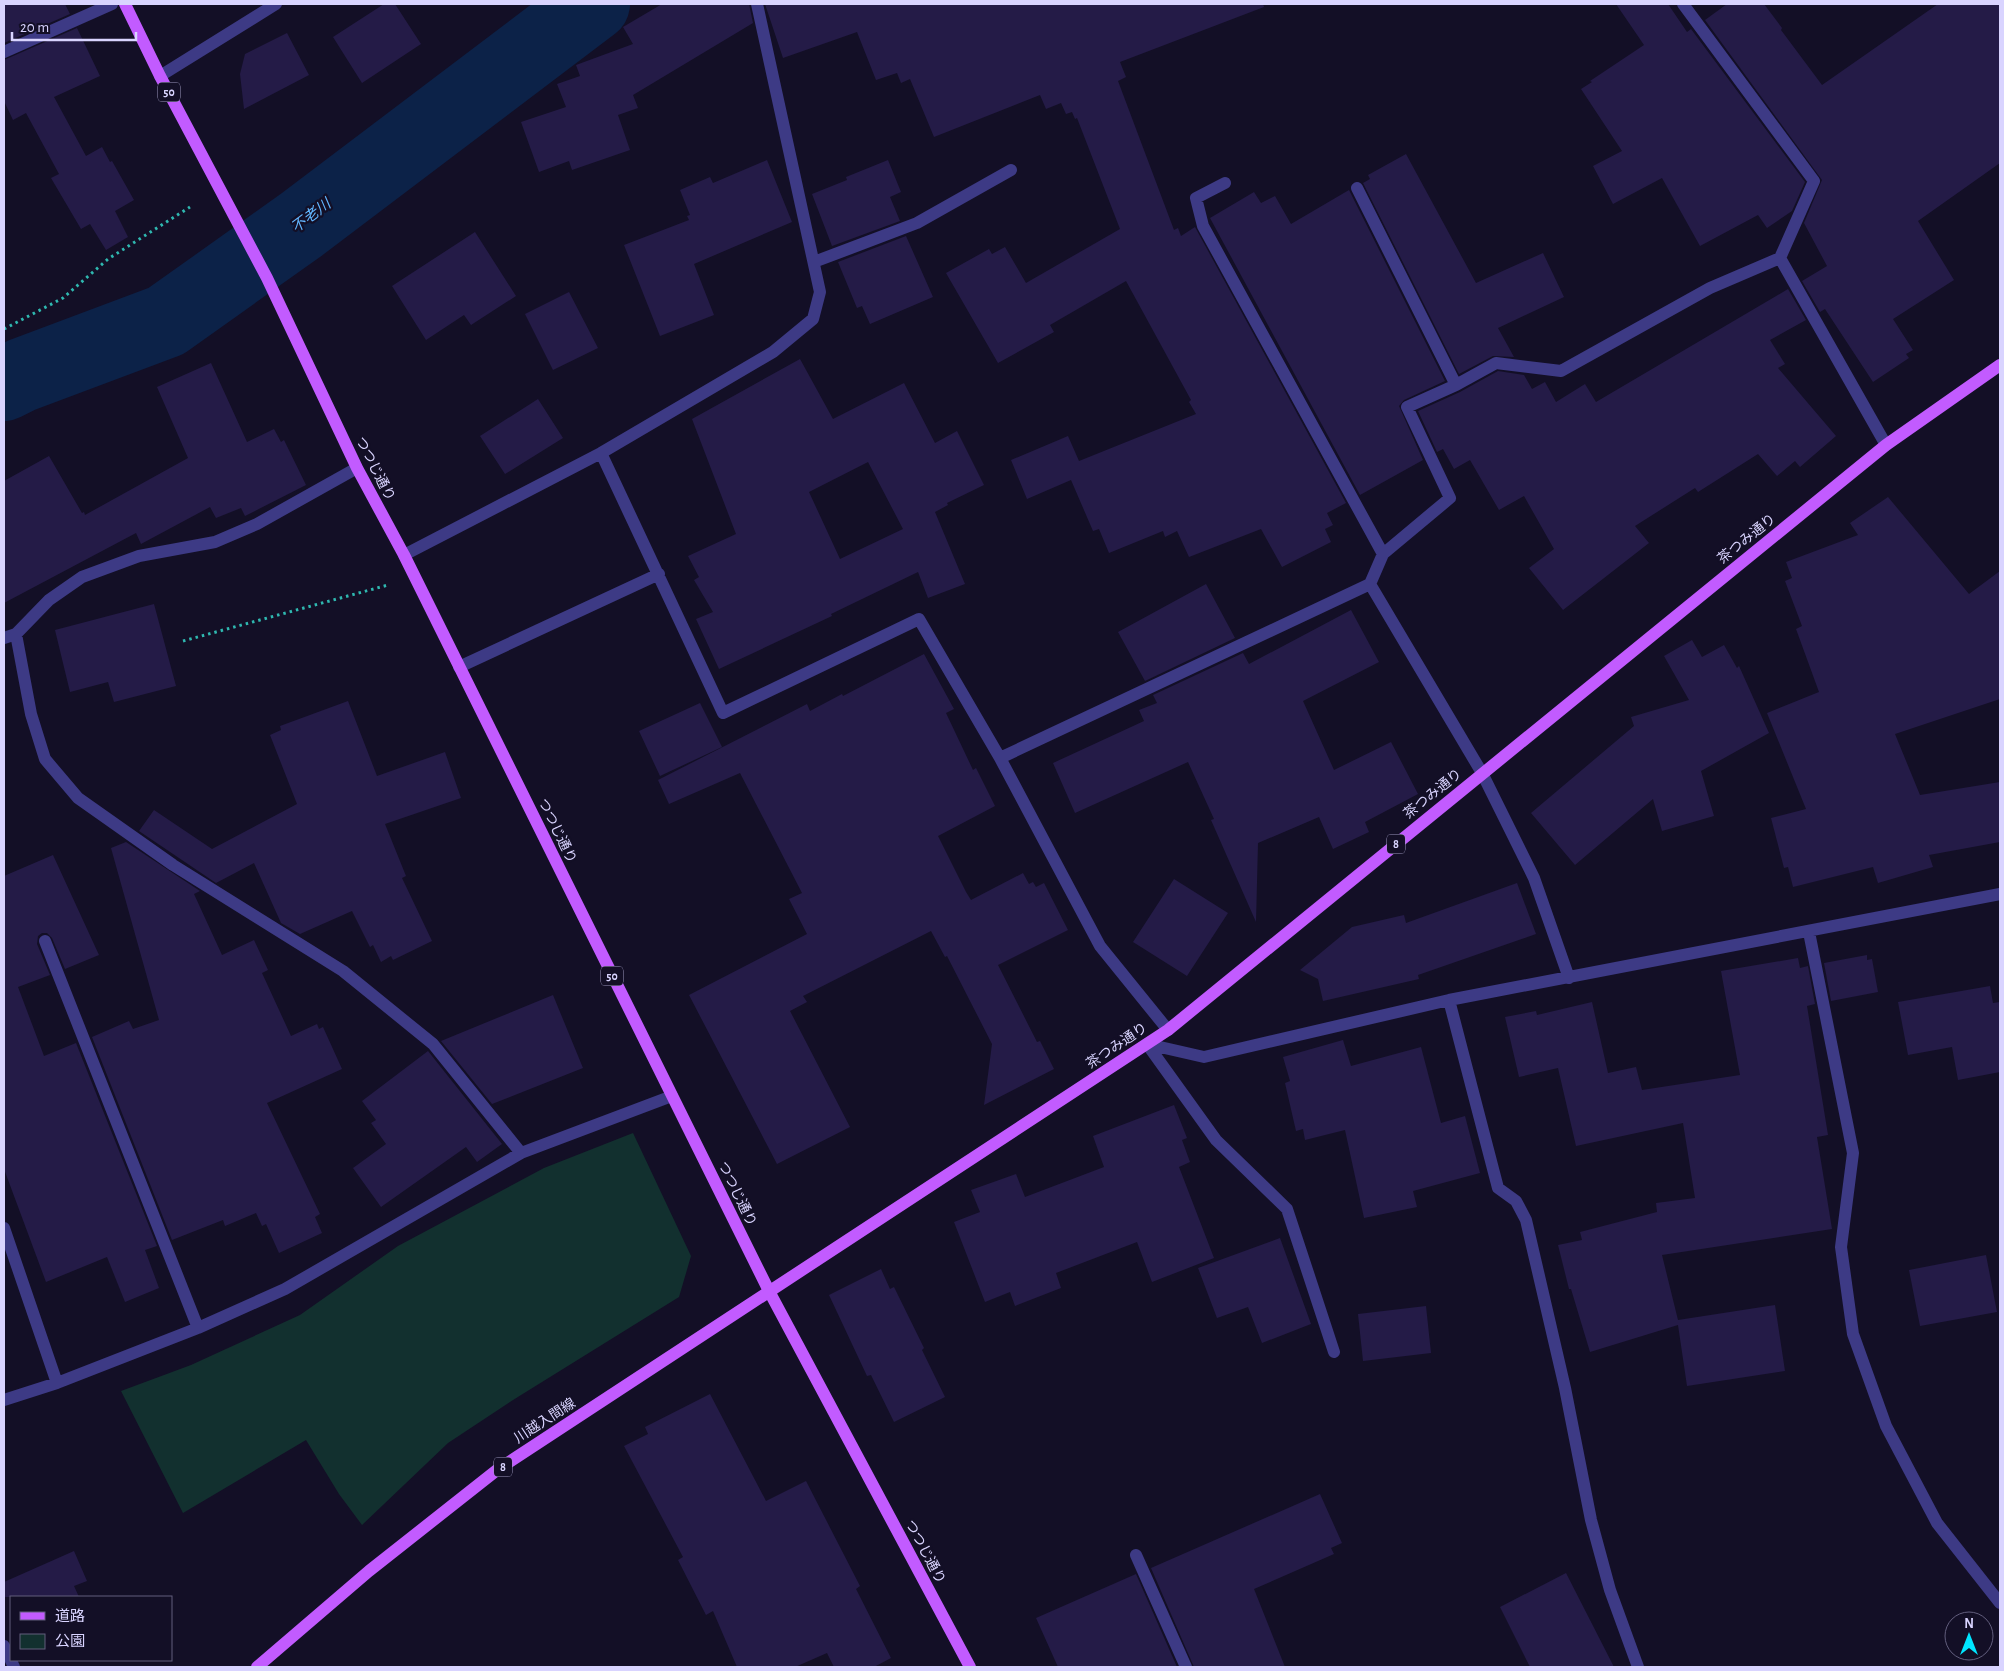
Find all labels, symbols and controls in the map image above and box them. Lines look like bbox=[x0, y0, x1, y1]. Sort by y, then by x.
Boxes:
scale bar bbox=[12, 10, 136, 42]
text: 20 m bbox=[20, 20, 49, 35]
road number: 50 bbox=[158, 82, 180, 101]
water label: 不老川 bbox=[288, 194, 335, 236]
street label: つつじ通り bbox=[353, 434, 398, 503]
street label: 茶つみ通り bbox=[1715, 511, 1779, 566]
street label: 茶つみ通り bbox=[1401, 766, 1465, 821]
street label: つつじ通り bbox=[535, 796, 580, 866]
road number: 8 bbox=[1387, 834, 1405, 854]
road number: 50 bbox=[601, 966, 623, 986]
street label: 茶つみ通り bbox=[1084, 1020, 1150, 1071]
street label: つつじ通り bbox=[715, 1159, 760, 1229]
street label: 川越入間線 bbox=[511, 1395, 578, 1446]
road number: 8 bbox=[494, 1458, 512, 1476]
street label: つつじ通り bbox=[902, 1517, 948, 1586]
legend bbox=[10, 1596, 172, 1661]
text: 道路 bbox=[55, 1608, 85, 1624]
north arrow bbox=[1944, 1611, 1994, 1661]
text: N bbox=[1964, 1617, 1974, 1631]
text: 公園 bbox=[55, 1633, 85, 1649]

